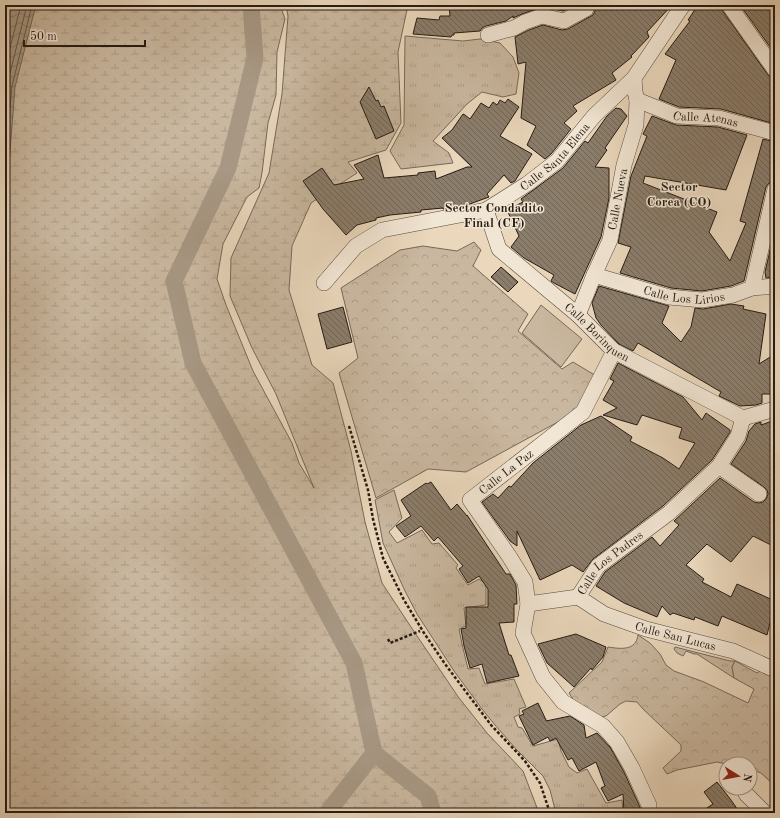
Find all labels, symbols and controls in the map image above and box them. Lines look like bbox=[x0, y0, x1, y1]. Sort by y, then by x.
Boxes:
scale bar bbox=[24, 22, 145, 48]
text: 50 m bbox=[30, 30, 57, 43]
street label: Calle Atenas bbox=[671, 110, 739, 130]
street label: Calle Santa Elena bbox=[518, 121, 593, 194]
street label: Calle Nueva bbox=[607, 168, 630, 231]
district label: Sector Corea (CO) bbox=[647, 181, 711, 209]
district label: Sector Condadito Final (CF) bbox=[445, 202, 543, 230]
street label: Calle Los Lirios bbox=[642, 285, 726, 307]
street label: Calle Borinquen bbox=[562, 301, 631, 365]
street label: Calle La Paz bbox=[477, 448, 536, 498]
street label: Calle Los Padres bbox=[576, 529, 646, 598]
street label: Calle San Lucas bbox=[633, 620, 717, 653]
north arrow bbox=[718, 756, 758, 796]
text: N bbox=[740, 772, 753, 783]

